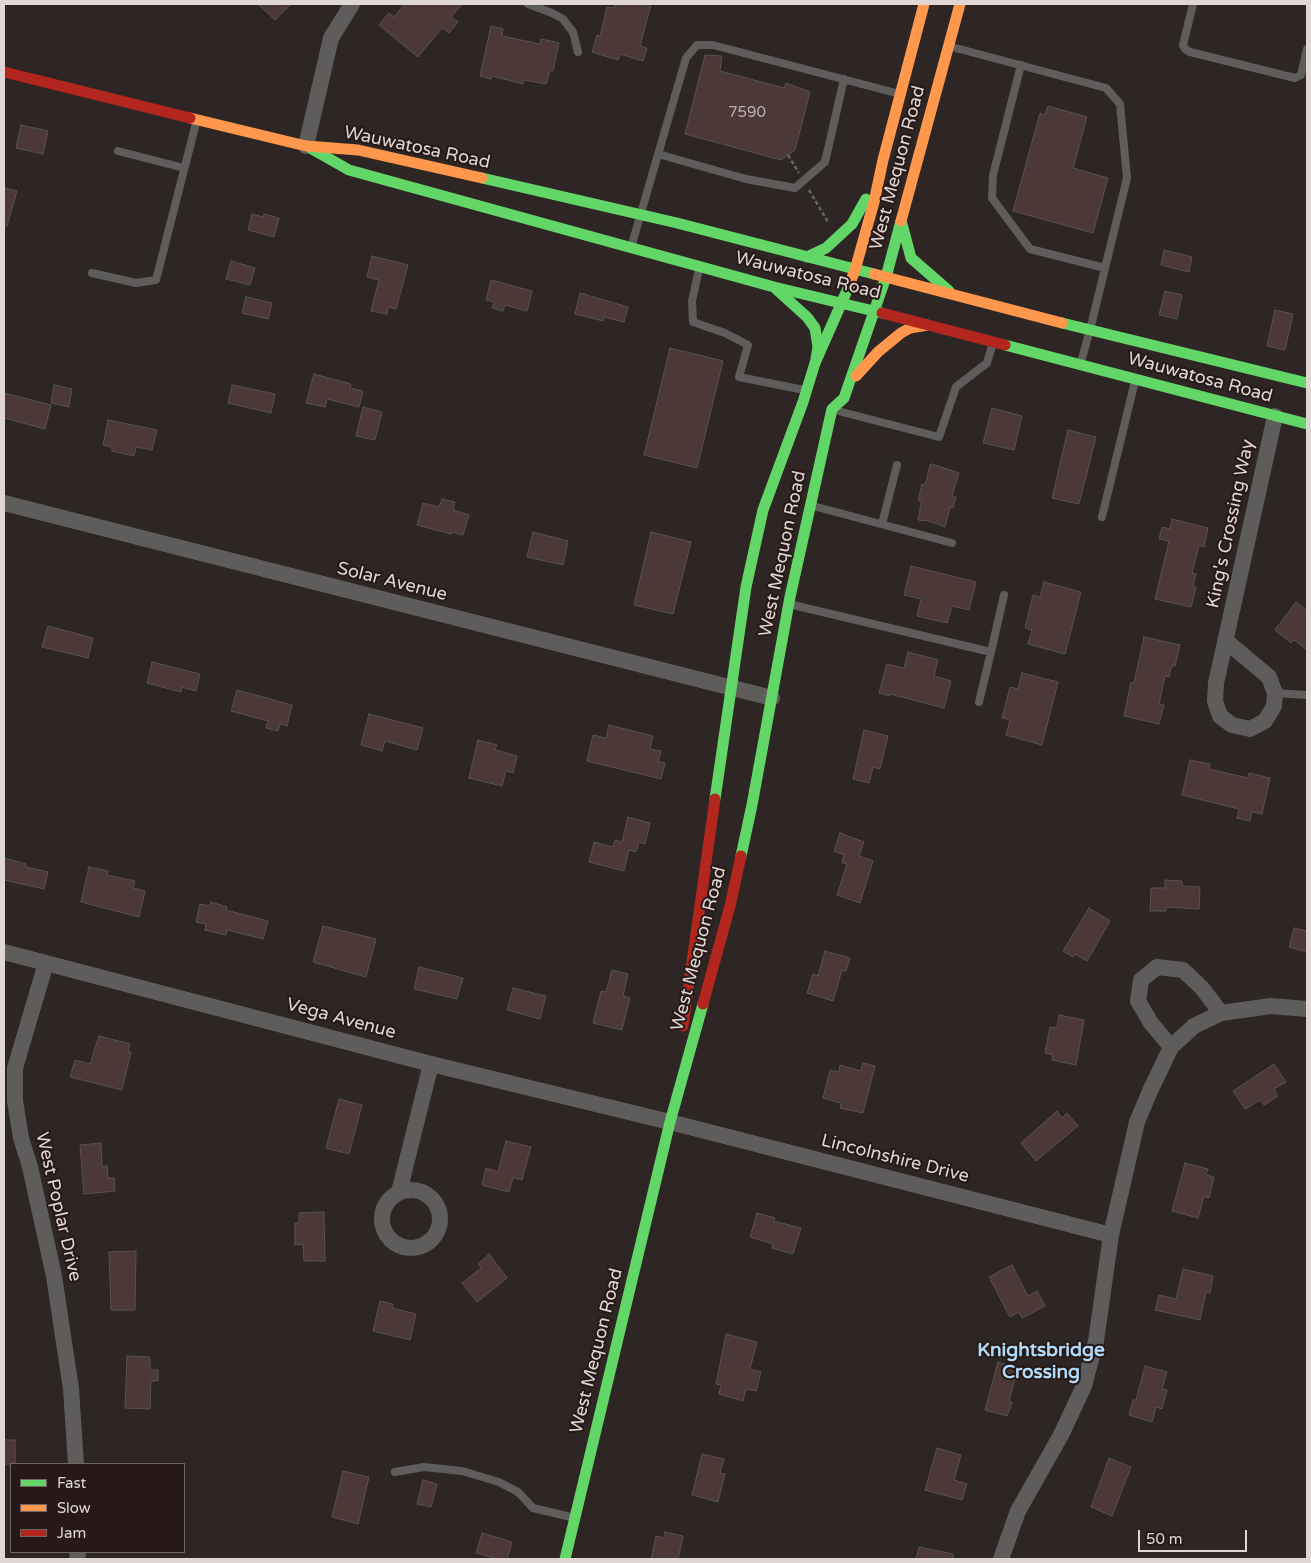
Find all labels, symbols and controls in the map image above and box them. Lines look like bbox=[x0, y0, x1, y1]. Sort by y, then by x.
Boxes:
street label: West Mequon Road bbox=[866, 84, 930, 252]
house number: 7590 bbox=[728, 104, 766, 122]
street label: Wauwatosa Road bbox=[342, 122, 492, 174]
street label: Wauwatosa Road bbox=[733, 248, 883, 304]
street label: Wauwatosa Road bbox=[1125, 348, 1275, 408]
street label: King's Crossing Way bbox=[1203, 438, 1259, 610]
street label: West Mequon Road bbox=[755, 469, 811, 639]
street label: Solar Avenue bbox=[335, 558, 449, 606]
street label: West Mequon Road bbox=[667, 865, 731, 1033]
street label: Vega Avenue bbox=[284, 994, 398, 1044]
street label: West Poplar Drive bbox=[30, 1130, 86, 1284]
street label: Lincolnshire Drive bbox=[819, 1130, 971, 1188]
street label: West Mequon Road bbox=[566, 1266, 628, 1436]
district label: Knightsbridge Crossing bbox=[977, 1340, 1105, 1384]
legend bbox=[10, 1463, 185, 1553]
text: Fast bbox=[57, 1474, 86, 1492]
text: Slow bbox=[57, 1499, 91, 1517]
scale bar bbox=[1141, 1520, 1250, 1552]
text: Jam bbox=[57, 1524, 86, 1542]
text: 50 m bbox=[1146, 1530, 1183, 1548]

